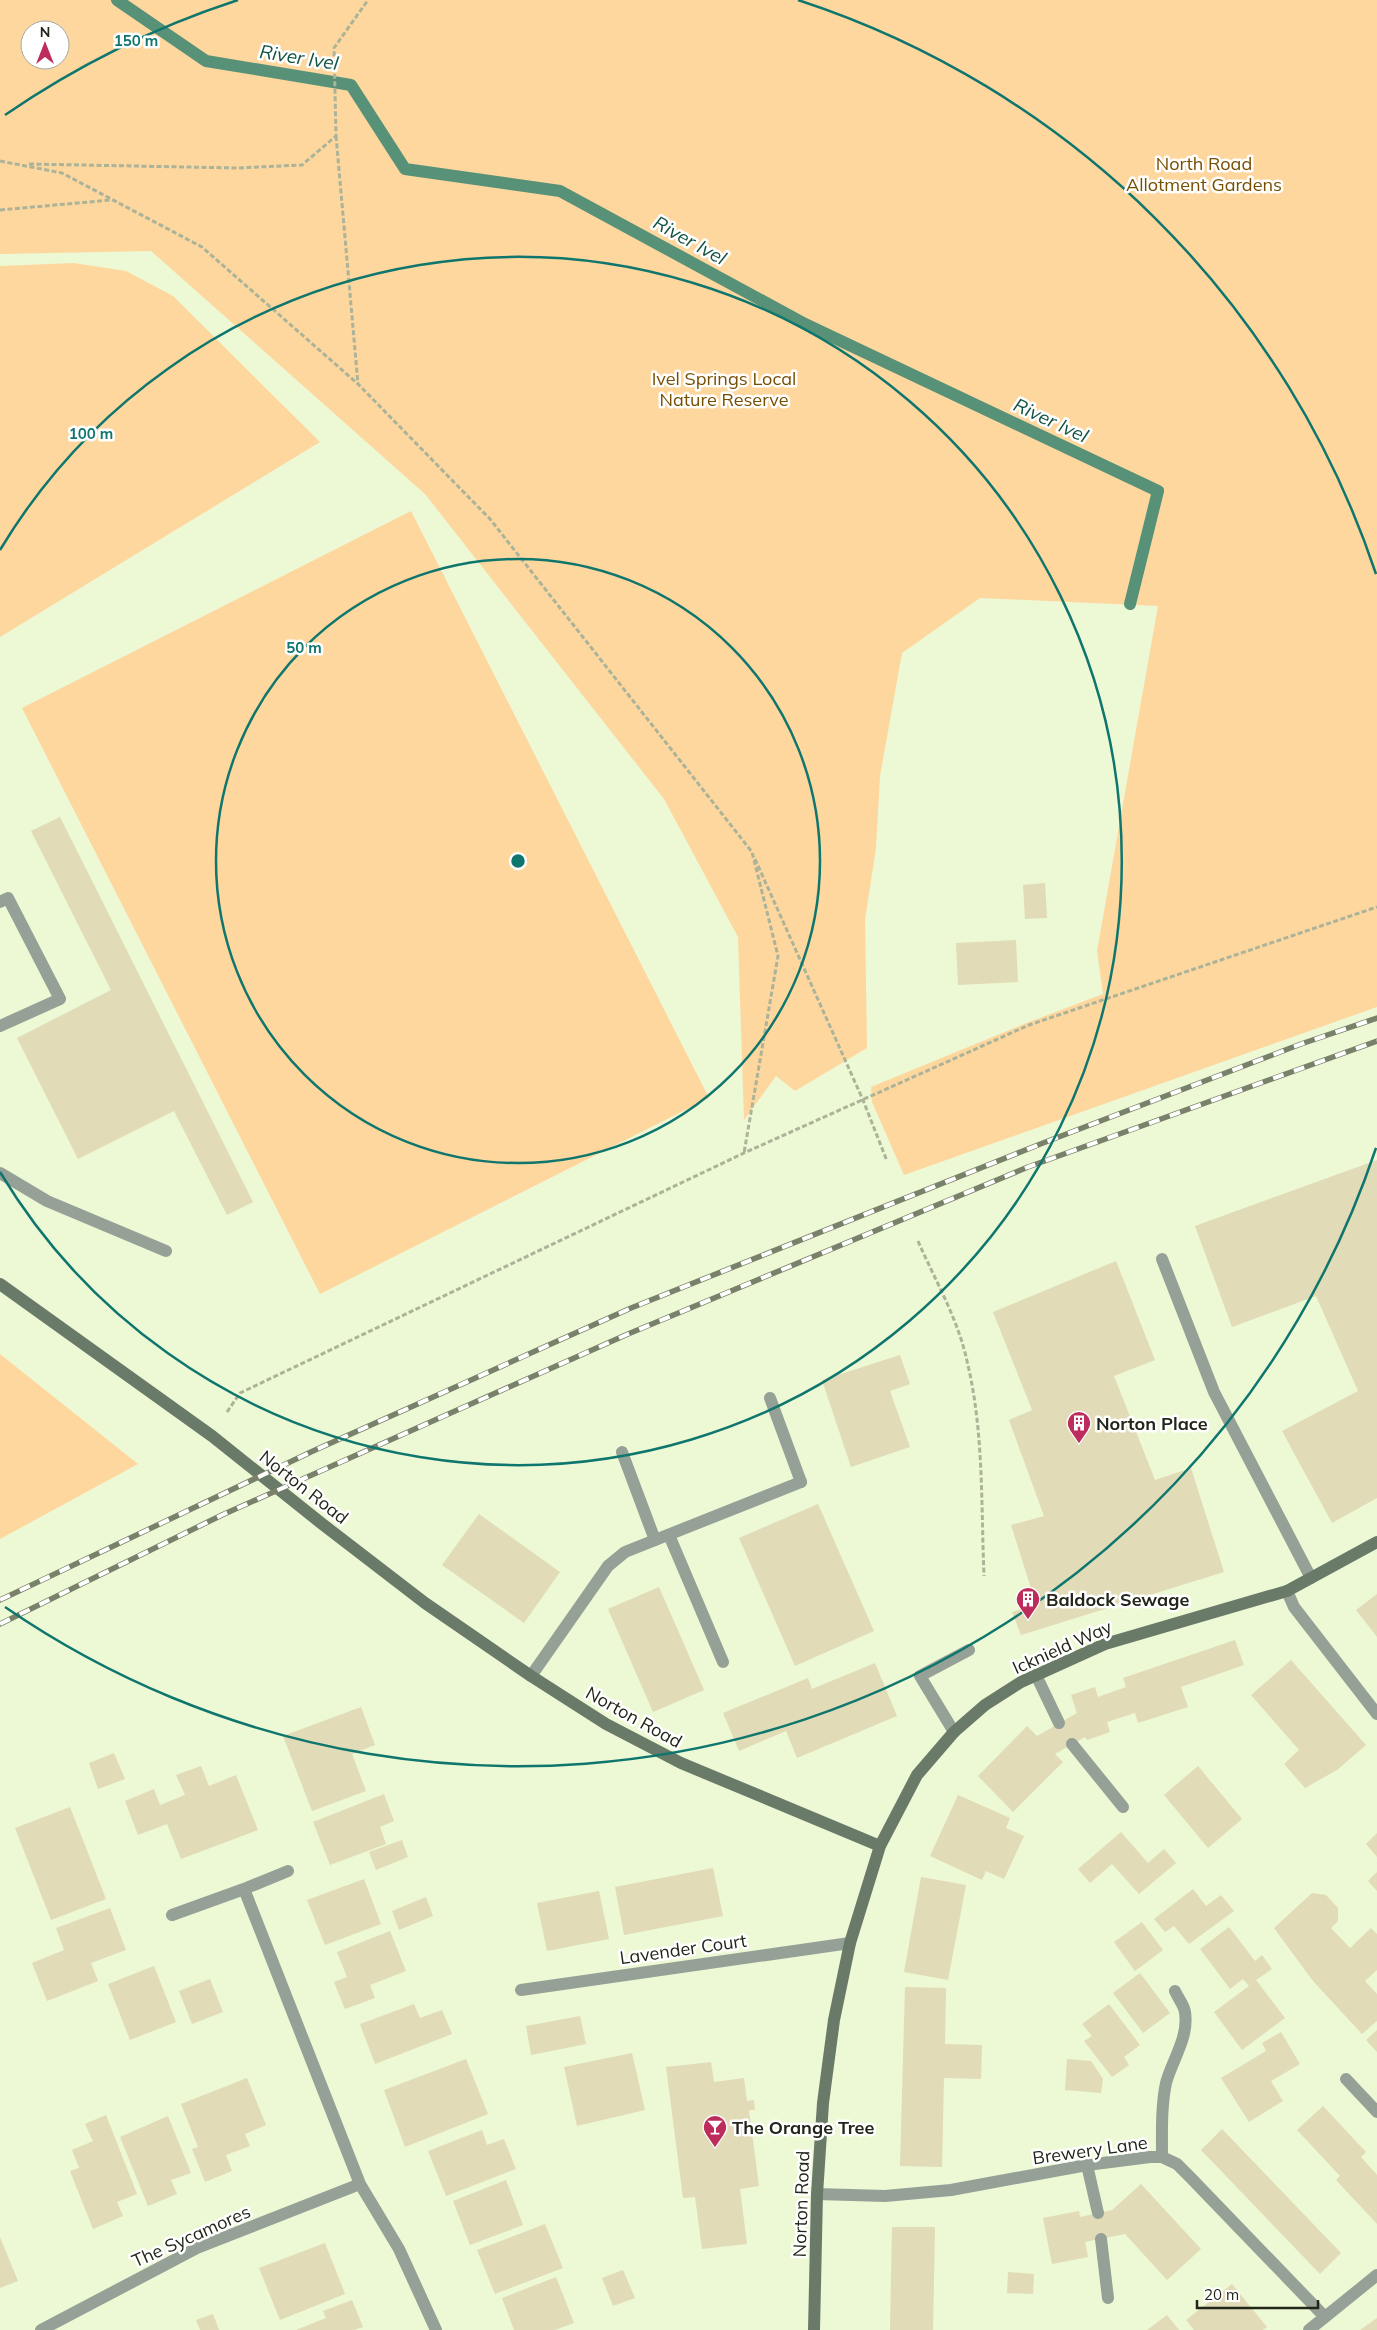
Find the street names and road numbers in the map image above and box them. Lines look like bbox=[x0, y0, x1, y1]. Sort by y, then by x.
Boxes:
street label: Norton Road bbox=[255, 1445, 353, 1529]
street label: Icknield Way bbox=[1009, 1615, 1116, 1679]
street label: Norton Road bbox=[582, 1681, 686, 1753]
street label: Lavender Court bbox=[618, 1929, 748, 1969]
street label: Brewery Lane bbox=[1031, 2131, 1149, 2169]
street label: Norton Road bbox=[788, 2150, 814, 2258]
street label: The Sycamores bbox=[128, 2200, 254, 2272]

